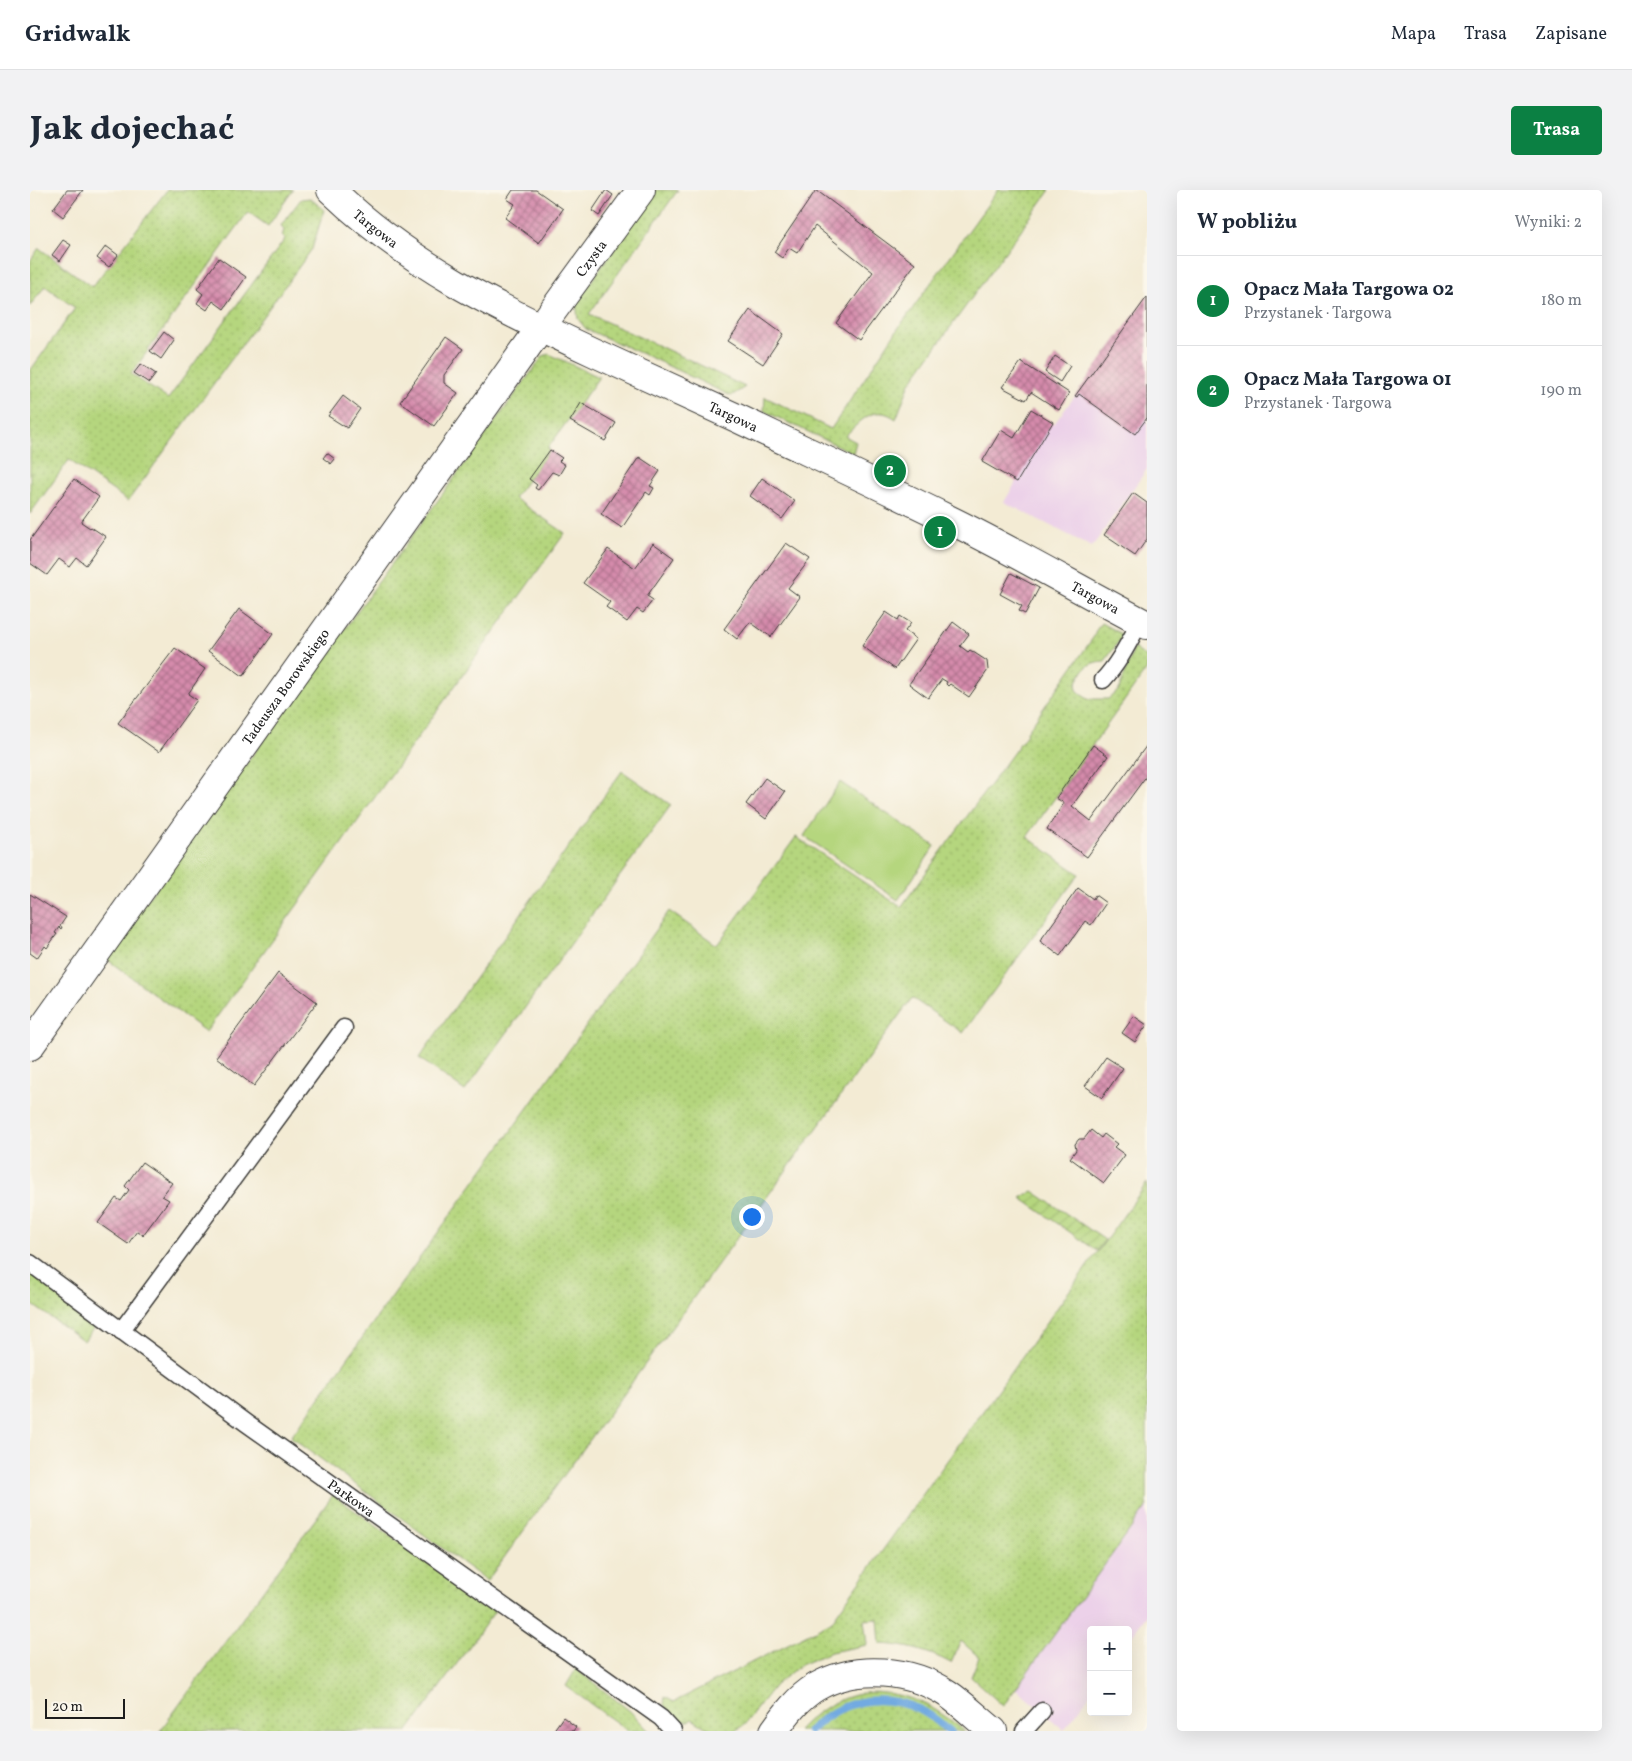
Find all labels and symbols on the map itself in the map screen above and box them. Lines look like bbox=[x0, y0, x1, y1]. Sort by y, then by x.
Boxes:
street label: Targowa bbox=[348, 206, 401, 253]
street label: Czysta bbox=[572, 237, 612, 282]
street label: Targowa bbox=[705, 398, 761, 438]
pin: 2 bbox=[874, 452, 906, 490]
pin: 1 bbox=[924, 513, 956, 551]
street label: Targowa bbox=[1067, 578, 1122, 620]
street label: Tadeusza Borowskiego bbox=[239, 625, 335, 750]
your location bbox=[739, 1204, 765, 1230]
street label: Parkowa bbox=[323, 1476, 378, 1522]
scale bar bbox=[45, 1696, 125, 1719]

